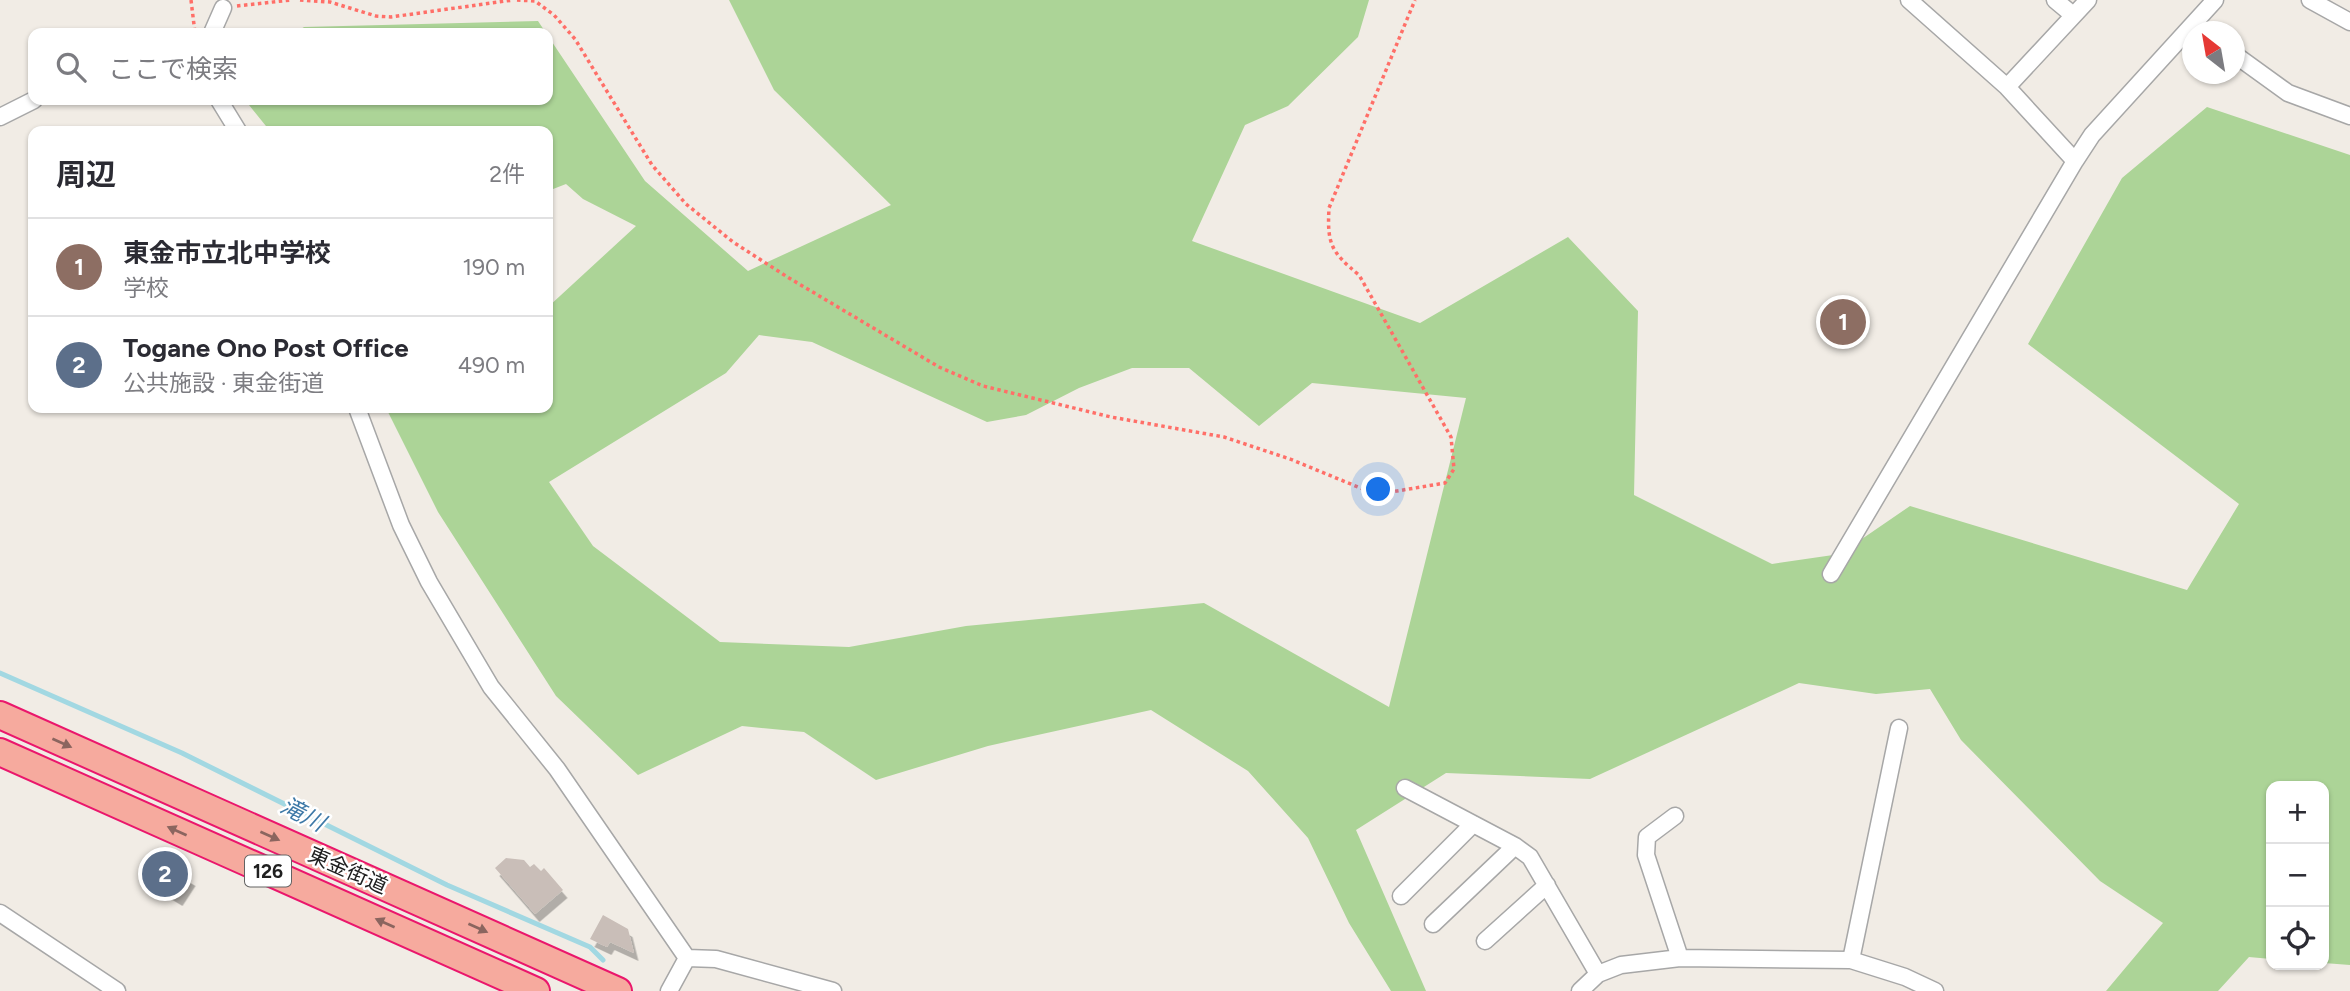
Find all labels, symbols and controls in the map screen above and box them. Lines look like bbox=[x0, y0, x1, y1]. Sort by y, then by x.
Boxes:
north arrow bbox=[2182, 21, 2245, 84]
search box bbox=[28, 28, 553, 105]
icon: search bbox=[52, 48, 90, 86]
text: ここで検索 bbox=[108, 53, 238, 85]
text: 周辺 bbox=[56, 156, 116, 193]
text: 2件 bbox=[489, 160, 525, 188]
text: 東金市立北中学校 bbox=[123, 237, 331, 269]
text: 1 bbox=[74, 253, 84, 281]
text: 190 m bbox=[462, 253, 525, 281]
text: 学校 bbox=[123, 274, 169, 302]
pin: 1 bbox=[1820, 296, 1866, 348]
text: Togane Ono Post Office bbox=[123, 332, 409, 364]
text: 2 bbox=[72, 351, 86, 379]
text: 490 m bbox=[458, 351, 525, 379]
text: 公共施設 · 東金街道 bbox=[123, 369, 324, 397]
your location bbox=[1361, 472, 1395, 506]
one-way arrow bbox=[52, 738, 73, 749]
map controls bbox=[2266, 781, 2329, 970]
button: + bbox=[2266, 781, 2329, 844]
water label: 滝川 bbox=[276, 791, 333, 838]
one-way arrow bbox=[167, 825, 187, 837]
one-way arrow bbox=[260, 830, 280, 842]
street label: 東金街道 bbox=[305, 841, 391, 899]
button: − bbox=[2266, 844, 2329, 907]
pin: 2 bbox=[142, 848, 188, 900]
road number: 126 bbox=[245, 856, 291, 886]
button: locate bbox=[2266, 907, 2329, 970]
one-way arrow bbox=[374, 917, 395, 928]
one-way arrow bbox=[468, 922, 488, 934]

